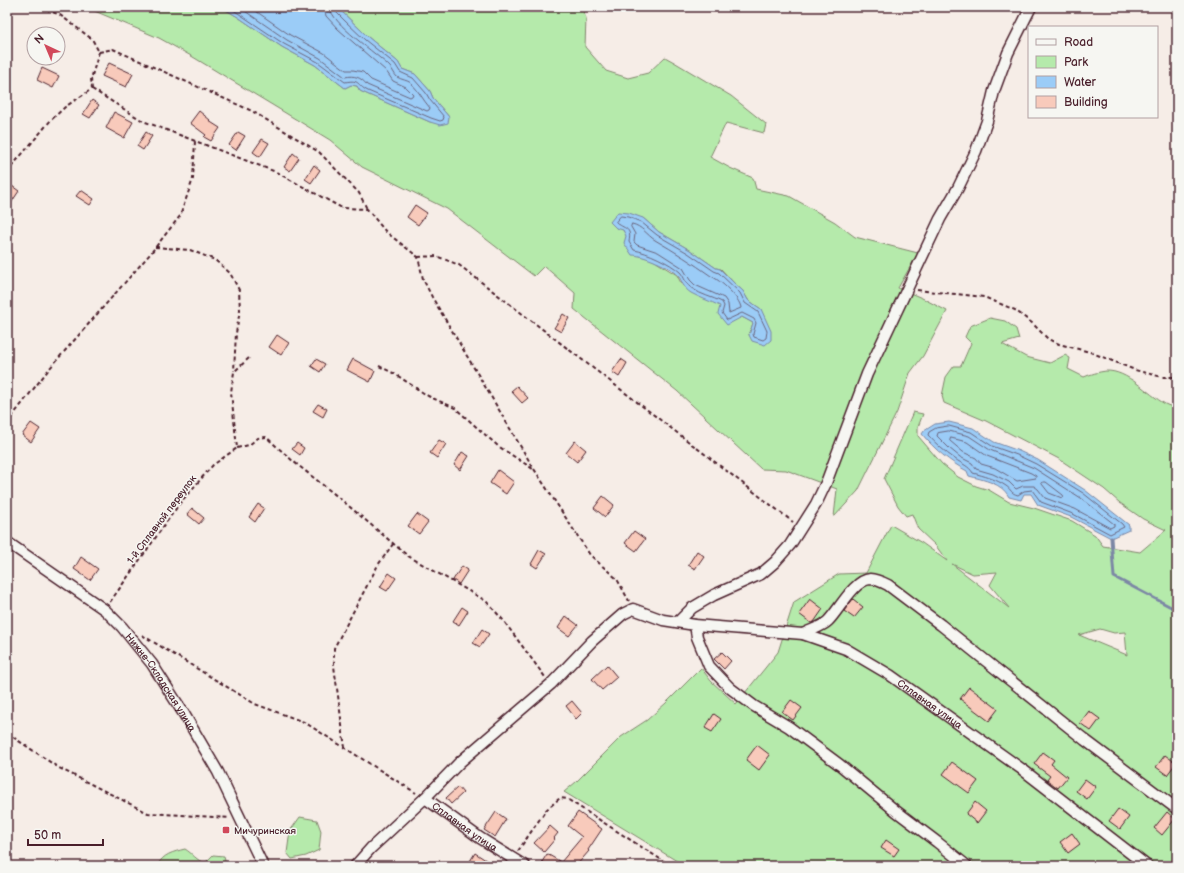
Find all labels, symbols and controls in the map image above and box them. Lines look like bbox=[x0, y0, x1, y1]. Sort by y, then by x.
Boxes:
north arrow bbox=[26, 26, 66, 66]
legend bbox=[1028, 26, 1158, 118]
text: N bbox=[32, 32, 47, 47]
text: Road bbox=[1064, 35, 1093, 50]
text: Park bbox=[1064, 55, 1088, 70]
text: Water bbox=[1064, 75, 1096, 90]
text: Building bbox=[1064, 95, 1108, 110]
street label: 1-й Сплавной переулок bbox=[125, 472, 199, 566]
street label: Нижне-Складская улица bbox=[122, 631, 198, 734]
street label: Сплавная улица bbox=[895, 677, 964, 732]
street label: Сплавная улица bbox=[429, 800, 499, 854]
scale bar bbox=[28, 821, 103, 847]
marker: Мичуринская bbox=[221, 825, 231, 835]
place label: Мичуринская bbox=[234, 825, 297, 837]
text: 50 m bbox=[34, 828, 61, 843]

